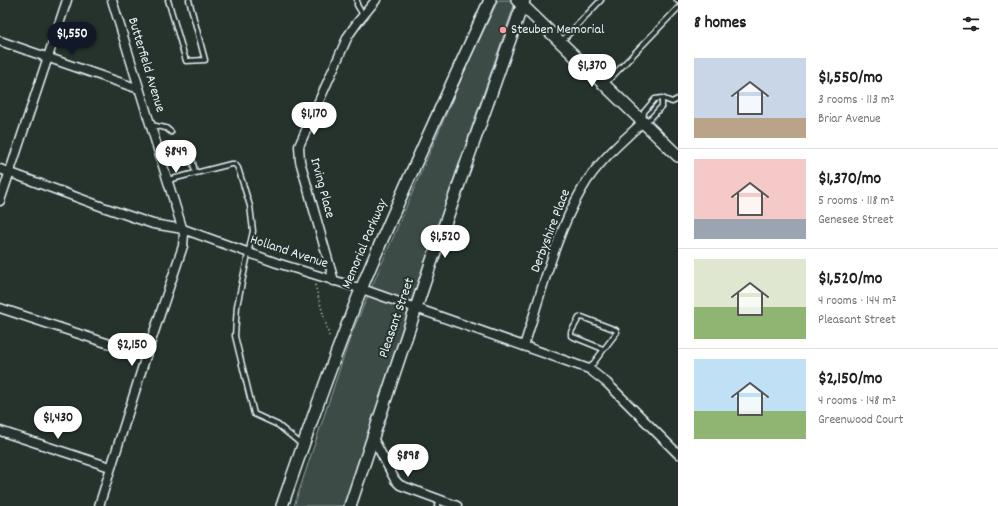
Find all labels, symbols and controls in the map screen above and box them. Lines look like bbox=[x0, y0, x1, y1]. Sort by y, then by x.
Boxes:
text: 8 homes bbox=[694, 12, 746, 36]
icon: filters bbox=[960, 13, 982, 35]
street label: Butterfield Avenue bbox=[122, 15, 170, 115]
place label: Steuben Memorial bbox=[511, 20, 605, 40]
pin: $1,550 bbox=[39, 22, 105, 56]
text: $1,550 bbox=[56, 25, 88, 44]
marker: Steuben Memorial bbox=[498, 25, 508, 35]
pin: $1,370 bbox=[559, 54, 625, 88]
text: $1,370 bbox=[577, 57, 607, 76]
text: $1,550/mo bbox=[818, 67, 883, 91]
icon: home bbox=[726, 74, 774, 122]
text: 3 rooms · 113 m² bbox=[818, 91, 895, 110]
pin: $1,170 bbox=[281, 102, 347, 136]
text: $1,170 bbox=[301, 105, 327, 124]
text: Briar Avenue bbox=[818, 110, 881, 129]
pin: $849 bbox=[152, 140, 200, 174]
text: $849 bbox=[164, 143, 188, 162]
street label: Irving Place bbox=[304, 156, 340, 220]
text: $1,370/mo bbox=[818, 168, 881, 192]
icon: home bbox=[726, 175, 774, 223]
street label: Derbyshire Place bbox=[526, 186, 576, 276]
text: 5 rooms · 118 m² bbox=[818, 192, 894, 211]
street label: Memorial Parkway bbox=[337, 196, 393, 292]
text: Genesee Street bbox=[818, 211, 894, 230]
pin: $1,520 bbox=[412, 225, 478, 259]
text: $1,520 bbox=[430, 228, 460, 247]
street label: Holland Avenue bbox=[247, 230, 331, 274]
text: $1,520/mo bbox=[818, 268, 882, 292]
street label: Pleasant Street bbox=[374, 275, 420, 361]
icon: home bbox=[726, 275, 774, 323]
text: 4 rooms · 144 m² bbox=[818, 292, 896, 311]
text: Pleasant Street bbox=[818, 311, 896, 330]
pin: $2,150 bbox=[99, 333, 165, 367]
text: $2,150 bbox=[117, 336, 147, 355]
text: $2,150/mo bbox=[818, 368, 882, 392]
icon: home bbox=[726, 375, 774, 423]
text: 4 rooms · 148 m² bbox=[818, 392, 896, 411]
pin: $1,430 bbox=[25, 406, 91, 440]
text: $1,430 bbox=[43, 409, 73, 428]
text: Greenwood Court bbox=[818, 411, 903, 430]
pin: $898 bbox=[384, 444, 432, 478]
text: $898 bbox=[397, 447, 419, 466]

